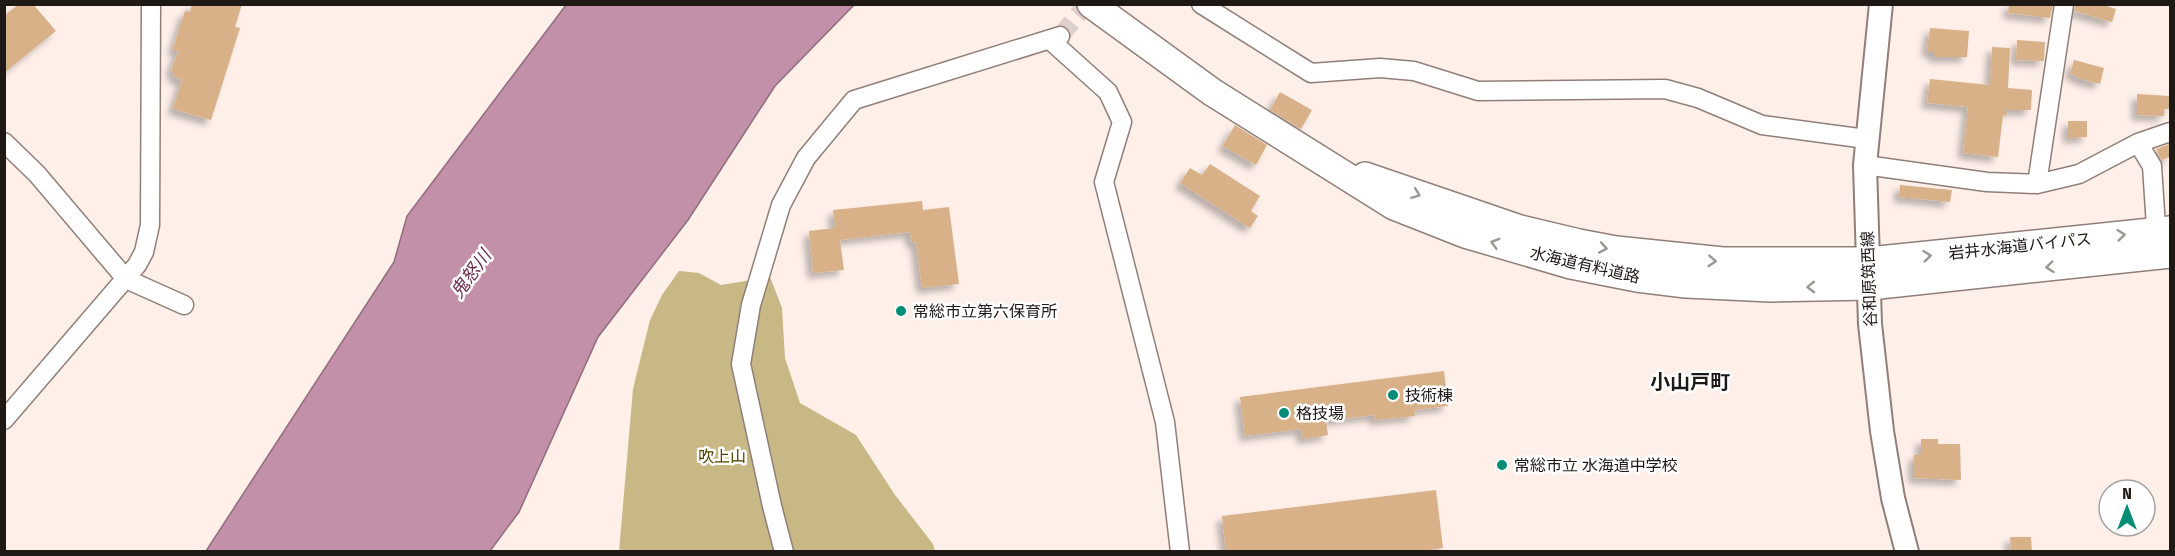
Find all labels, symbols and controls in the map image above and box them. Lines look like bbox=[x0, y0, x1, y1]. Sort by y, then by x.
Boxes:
one-way arrow bbox=[1410, 186, 1421, 199]
street label: 岩井水海道バイパス bbox=[1948, 229, 2092, 263]
one-way arrow bbox=[2116, 229, 2126, 242]
street label: 谷和原筑西線 bbox=[1858, 231, 1880, 327]
one-way arrow bbox=[1490, 238, 1501, 250]
one-way arrow bbox=[1597, 241, 1607, 254]
street label: 水海道有料道路 bbox=[1528, 243, 1642, 287]
water label: 鬼怒川 bbox=[446, 244, 497, 302]
one-way arrow bbox=[1923, 250, 1932, 263]
one-way arrow bbox=[1708, 254, 1717, 267]
one-way arrow bbox=[2045, 261, 2054, 273]
one-way arrow bbox=[1807, 281, 1816, 294]
place label: 常総市立第六保育所 bbox=[913, 302, 1057, 321]
marker: 常総市立第六保育所 bbox=[894, 304, 908, 318]
district label: 小山戸町 bbox=[1650, 370, 1730, 394]
place label: 技術棟 bbox=[1405, 386, 1453, 405]
marker: 技術棟 bbox=[1386, 388, 1400, 402]
place label: 格技場 bbox=[1296, 404, 1344, 423]
marker: 格技場 bbox=[1277, 406, 1291, 420]
park label: 吹上山 bbox=[698, 447, 746, 466]
place label: 常総市立 水海道中学校 bbox=[1514, 456, 1678, 475]
marker: 常総市立 水海道中学校 bbox=[1495, 458, 1509, 472]
north arrow bbox=[2097, 478, 2157, 538]
text: N bbox=[2122, 484, 2132, 503]

